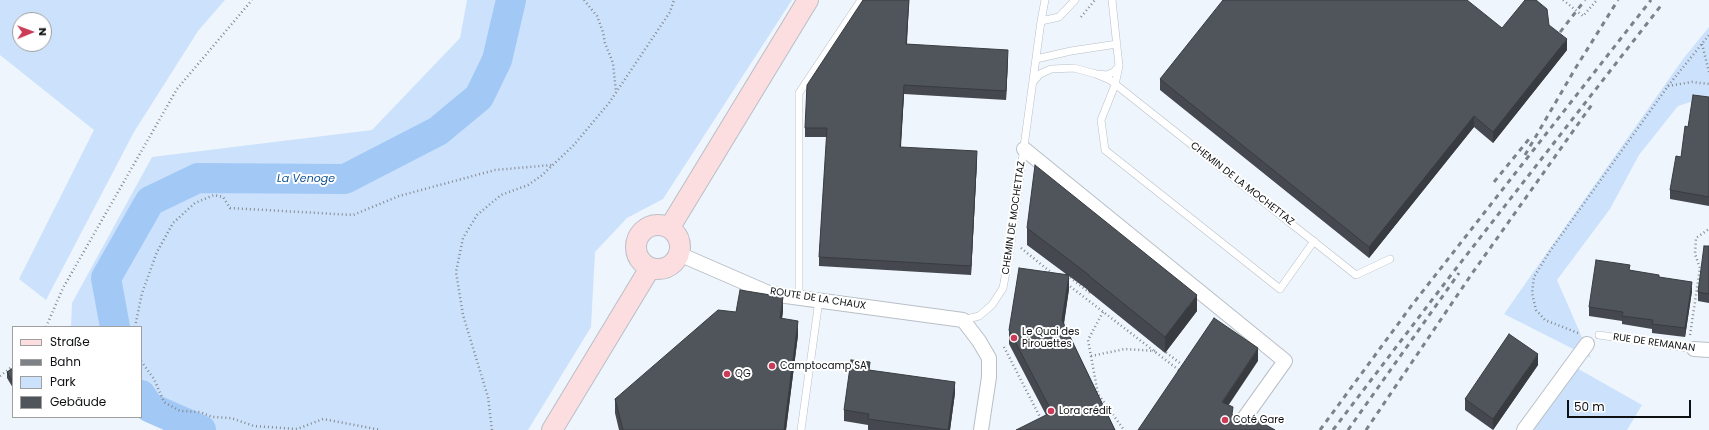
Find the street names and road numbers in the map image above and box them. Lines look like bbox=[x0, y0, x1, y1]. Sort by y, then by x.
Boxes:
street label: CHEMIN DE LA MOCHETTAZ bbox=[1188, 140, 1296, 228]
street label: CHEMIN DE MOCHETTAZ bbox=[1000, 160, 1028, 276]
street label: ROUTE DE LA CHAUX bbox=[769, 285, 867, 313]
street label: RUE DE REMANAN bbox=[1612, 331, 1696, 355]

